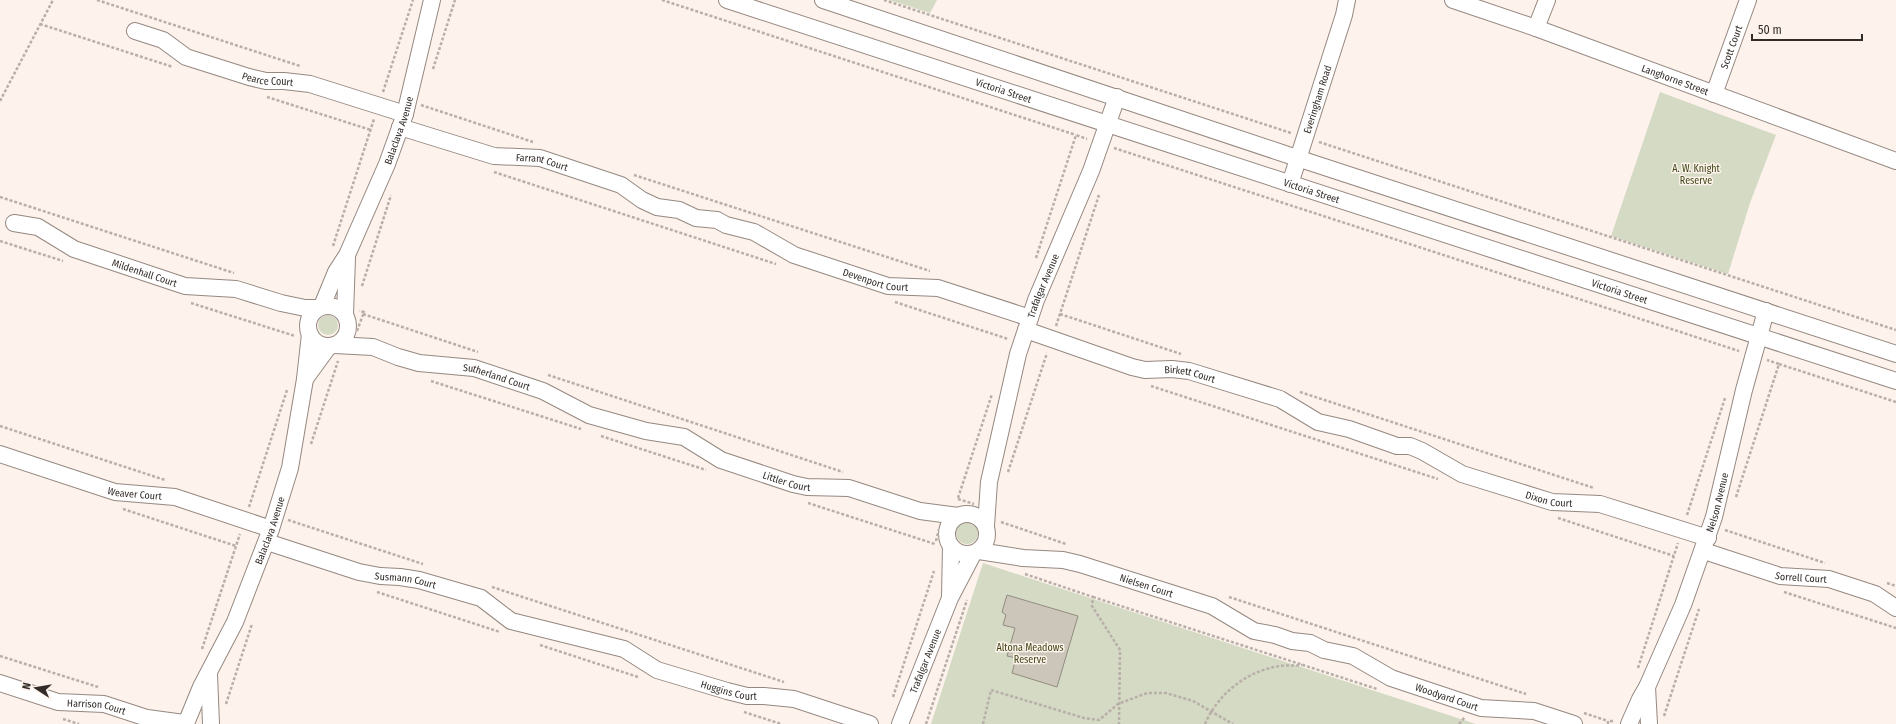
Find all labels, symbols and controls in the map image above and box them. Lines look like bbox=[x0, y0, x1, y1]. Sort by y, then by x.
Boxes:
scale bar bbox=[1752, 16, 1862, 42]
street label: Scott Court bbox=[1719, 23, 1746, 71]
text: 50 m bbox=[1758, 23, 1782, 37]
street label: Langhorne Street bbox=[1640, 63, 1711, 98]
street label: Everingham Road bbox=[1302, 64, 1335, 135]
street label: Pearce Court bbox=[240, 70, 294, 89]
street label: Victoria Street bbox=[974, 76, 1034, 106]
street label: Balaclava Avenue bbox=[382, 95, 416, 166]
street label: Farrant Court bbox=[516, 152, 570, 174]
park label: A. W. Knight Reserve bbox=[1672, 163, 1721, 187]
street label: Victoria Street bbox=[1282, 177, 1342, 206]
street label: Trafalgar Avenue bbox=[1025, 252, 1062, 320]
street label: Mildenhall Court bbox=[110, 257, 179, 290]
street label: Devenport Court bbox=[841, 266, 909, 294]
street label: Victoria Street bbox=[1590, 277, 1650, 307]
street label: Sutherland Court bbox=[462, 362, 532, 393]
street label: Birkett Court bbox=[1164, 364, 1217, 386]
street label: Littler Court bbox=[761, 469, 811, 494]
street label: Nelson Avenue bbox=[1704, 472, 1731, 534]
street label: Weaver Court bbox=[106, 485, 163, 503]
street label: Dixon Court bbox=[1524, 489, 1573, 510]
street label: Balaclava Avenue bbox=[253, 495, 288, 566]
street label: Susmann Court bbox=[374, 570, 438, 592]
street label: Sorrell Court bbox=[1773, 570, 1828, 586]
street label: Nielsen Court bbox=[1118, 572, 1175, 600]
street label: Trafalgar Avenue bbox=[908, 627, 944, 695]
park label: Altona Meadows Reserve bbox=[996, 642, 1064, 666]
north arrow bbox=[16, 668, 56, 708]
street label: Huggins Court bbox=[699, 678, 757, 703]
text: N bbox=[20, 681, 34, 691]
street label: Woodyard Court bbox=[1413, 681, 1480, 714]
street label: Harrison Court bbox=[67, 697, 128, 718]

